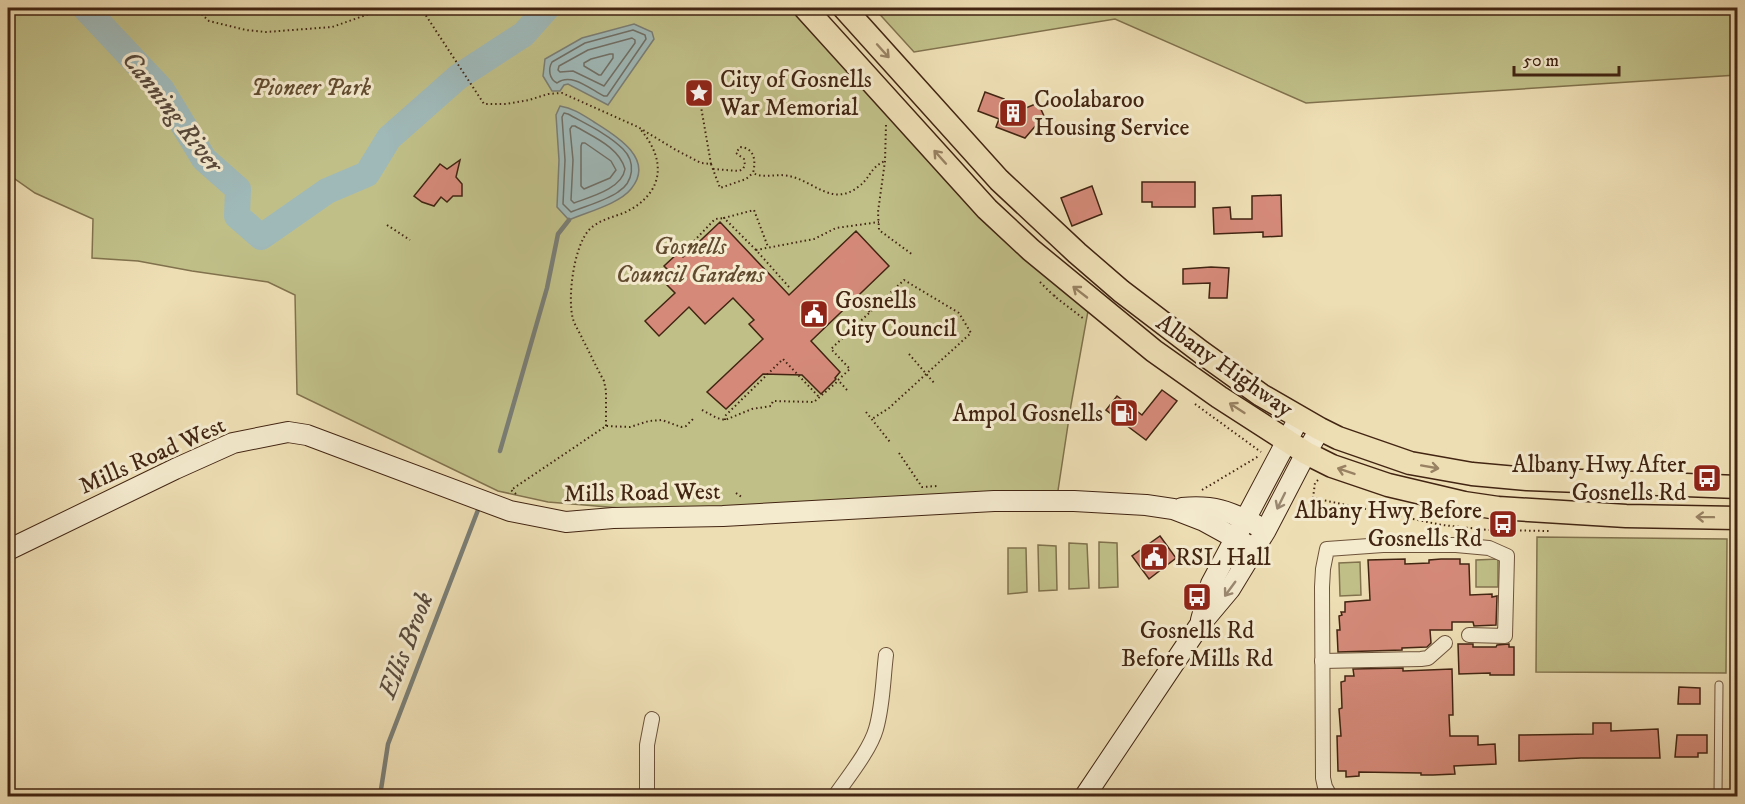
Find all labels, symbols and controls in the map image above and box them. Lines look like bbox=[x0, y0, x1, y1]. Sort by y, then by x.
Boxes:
scale bar bbox=[1514, 39, 1619, 77]
one-way arrow bbox=[876, 43, 890, 58]
water label: Canning River bbox=[114, 45, 231, 181]
text: 50 m bbox=[1523, 50, 1559, 72]
place label: City of Gosnells War Memorial bbox=[719, 65, 872, 123]
park label: Pioneer Park bbox=[251, 73, 371, 103]
place icon: City of Gosnells War Memorial bbox=[683, 77, 715, 109]
place label: Coolabaroo Housing Service bbox=[1034, 85, 1189, 143]
building icon: Coolabaroo Housing Service bbox=[997, 97, 1029, 129]
one-way arrow bbox=[933, 150, 947, 165]
park label: Gosnells Council Gardens bbox=[616, 232, 765, 290]
one-way arrow bbox=[1073, 285, 1089, 298]
place label: Gosnells City Council bbox=[835, 286, 957, 344]
public building icon: Gosnells City Council bbox=[798, 298, 830, 330]
street label: Albany Highway bbox=[1150, 308, 1299, 424]
fuel station icon: Ampol Gosnells bbox=[1108, 397, 1140, 429]
place label: Ampol Gosnells bbox=[952, 399, 1103, 429]
one-way arrow bbox=[1229, 402, 1246, 414]
street label: Mills Road West bbox=[75, 410, 231, 502]
place label: Albany Hwy After Gosnells Rd bbox=[1512, 450, 1686, 508]
one-way arrow bbox=[1420, 461, 1439, 472]
bus stop icon: Albany Hwy After Gosnells Rd bbox=[1691, 462, 1723, 494]
one-way arrow bbox=[1337, 464, 1356, 475]
street label: Mills Road West bbox=[563, 477, 721, 509]
one-way arrow bbox=[1274, 492, 1286, 510]
place label: Albany Hwy Before Gosnells Rd bbox=[1294, 496, 1482, 554]
bus stop icon: Albany Hwy Before Gosnells Rd bbox=[1487, 508, 1519, 540]
one-way arrow bbox=[1696, 511, 1716, 523]
public building icon: RSL Hall bbox=[1138, 541, 1170, 573]
place label: RSL Hall bbox=[1175, 543, 1272, 573]
one-way arrow bbox=[1223, 580, 1236, 596]
bus stop icon: Gosnells Rd Before Mills Rd bbox=[1181, 581, 1213, 613]
water label: Ellis Brook bbox=[370, 588, 442, 705]
place label: Gosnells Rd Before Mills Rd bbox=[1121, 616, 1273, 674]

